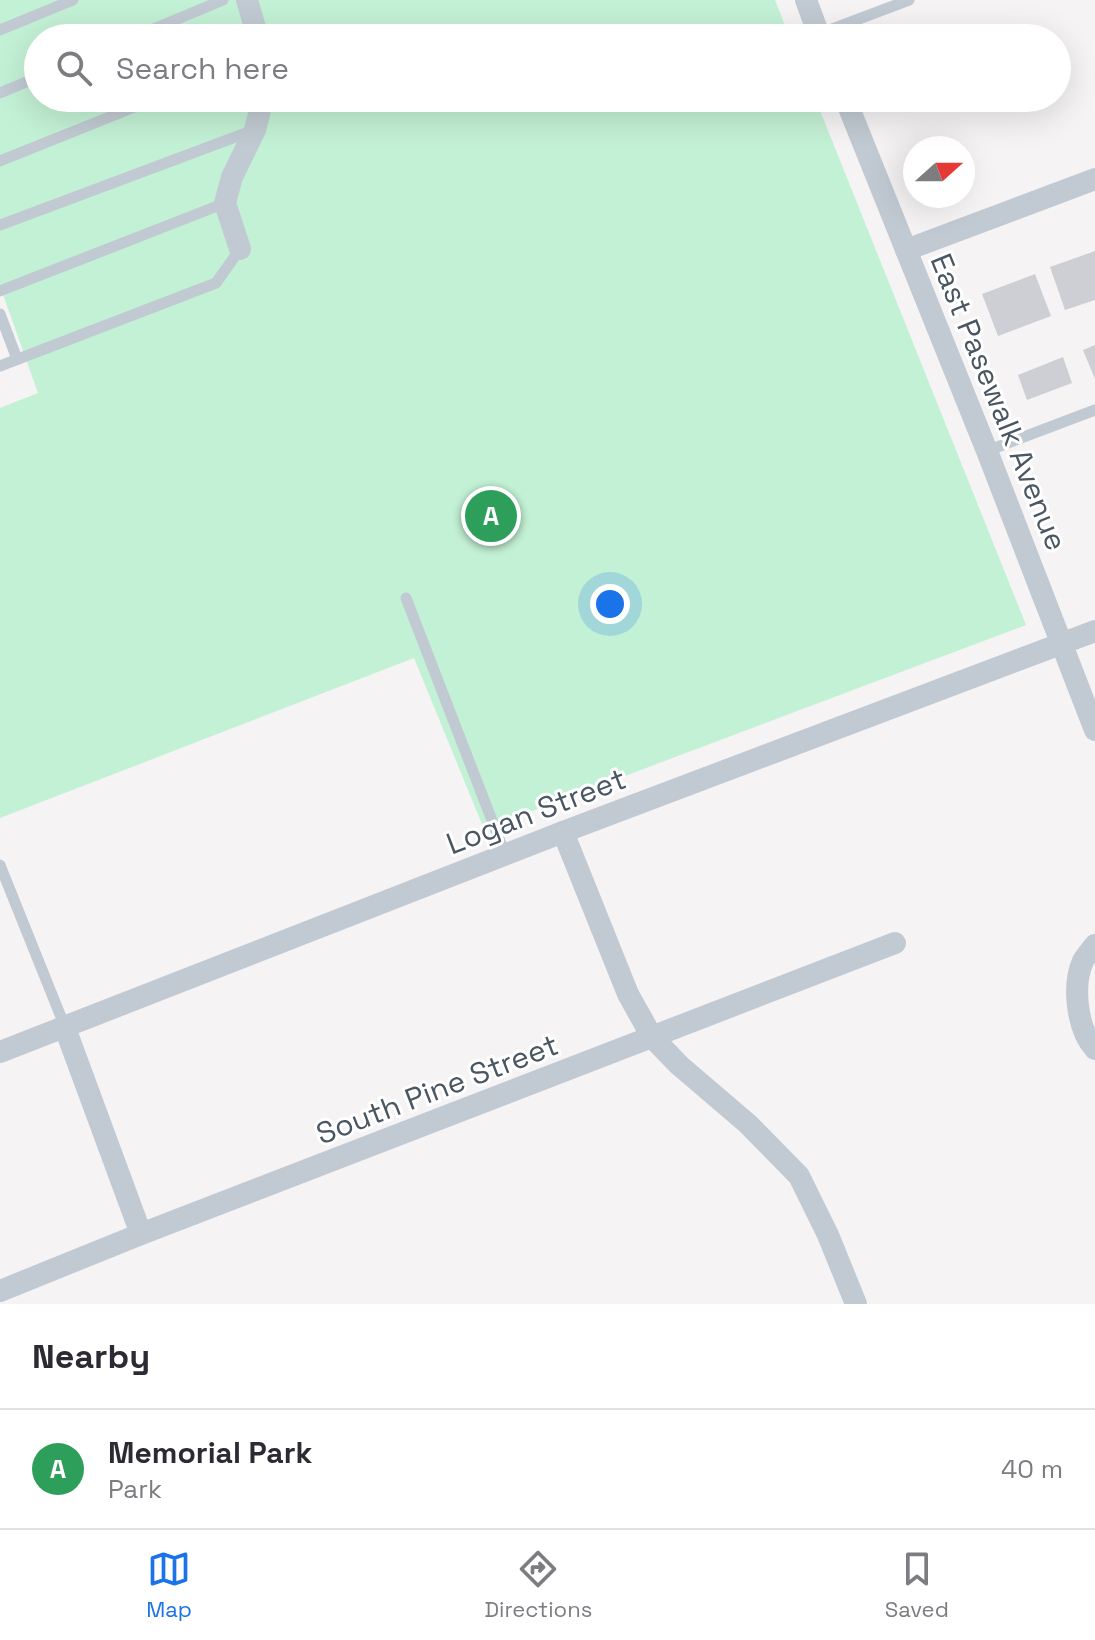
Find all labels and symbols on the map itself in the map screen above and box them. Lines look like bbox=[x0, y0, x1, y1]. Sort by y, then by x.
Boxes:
north arrow bbox=[903, 136, 975, 208]
street label: East Pasewalk Avenue bbox=[922, 248, 1076, 556]
pin: A bbox=[465, 486, 517, 546]
your location bbox=[590, 584, 630, 624]
street label: Logan Street bbox=[441, 759, 631, 863]
street label: South Pine Street bbox=[310, 1025, 564, 1153]

